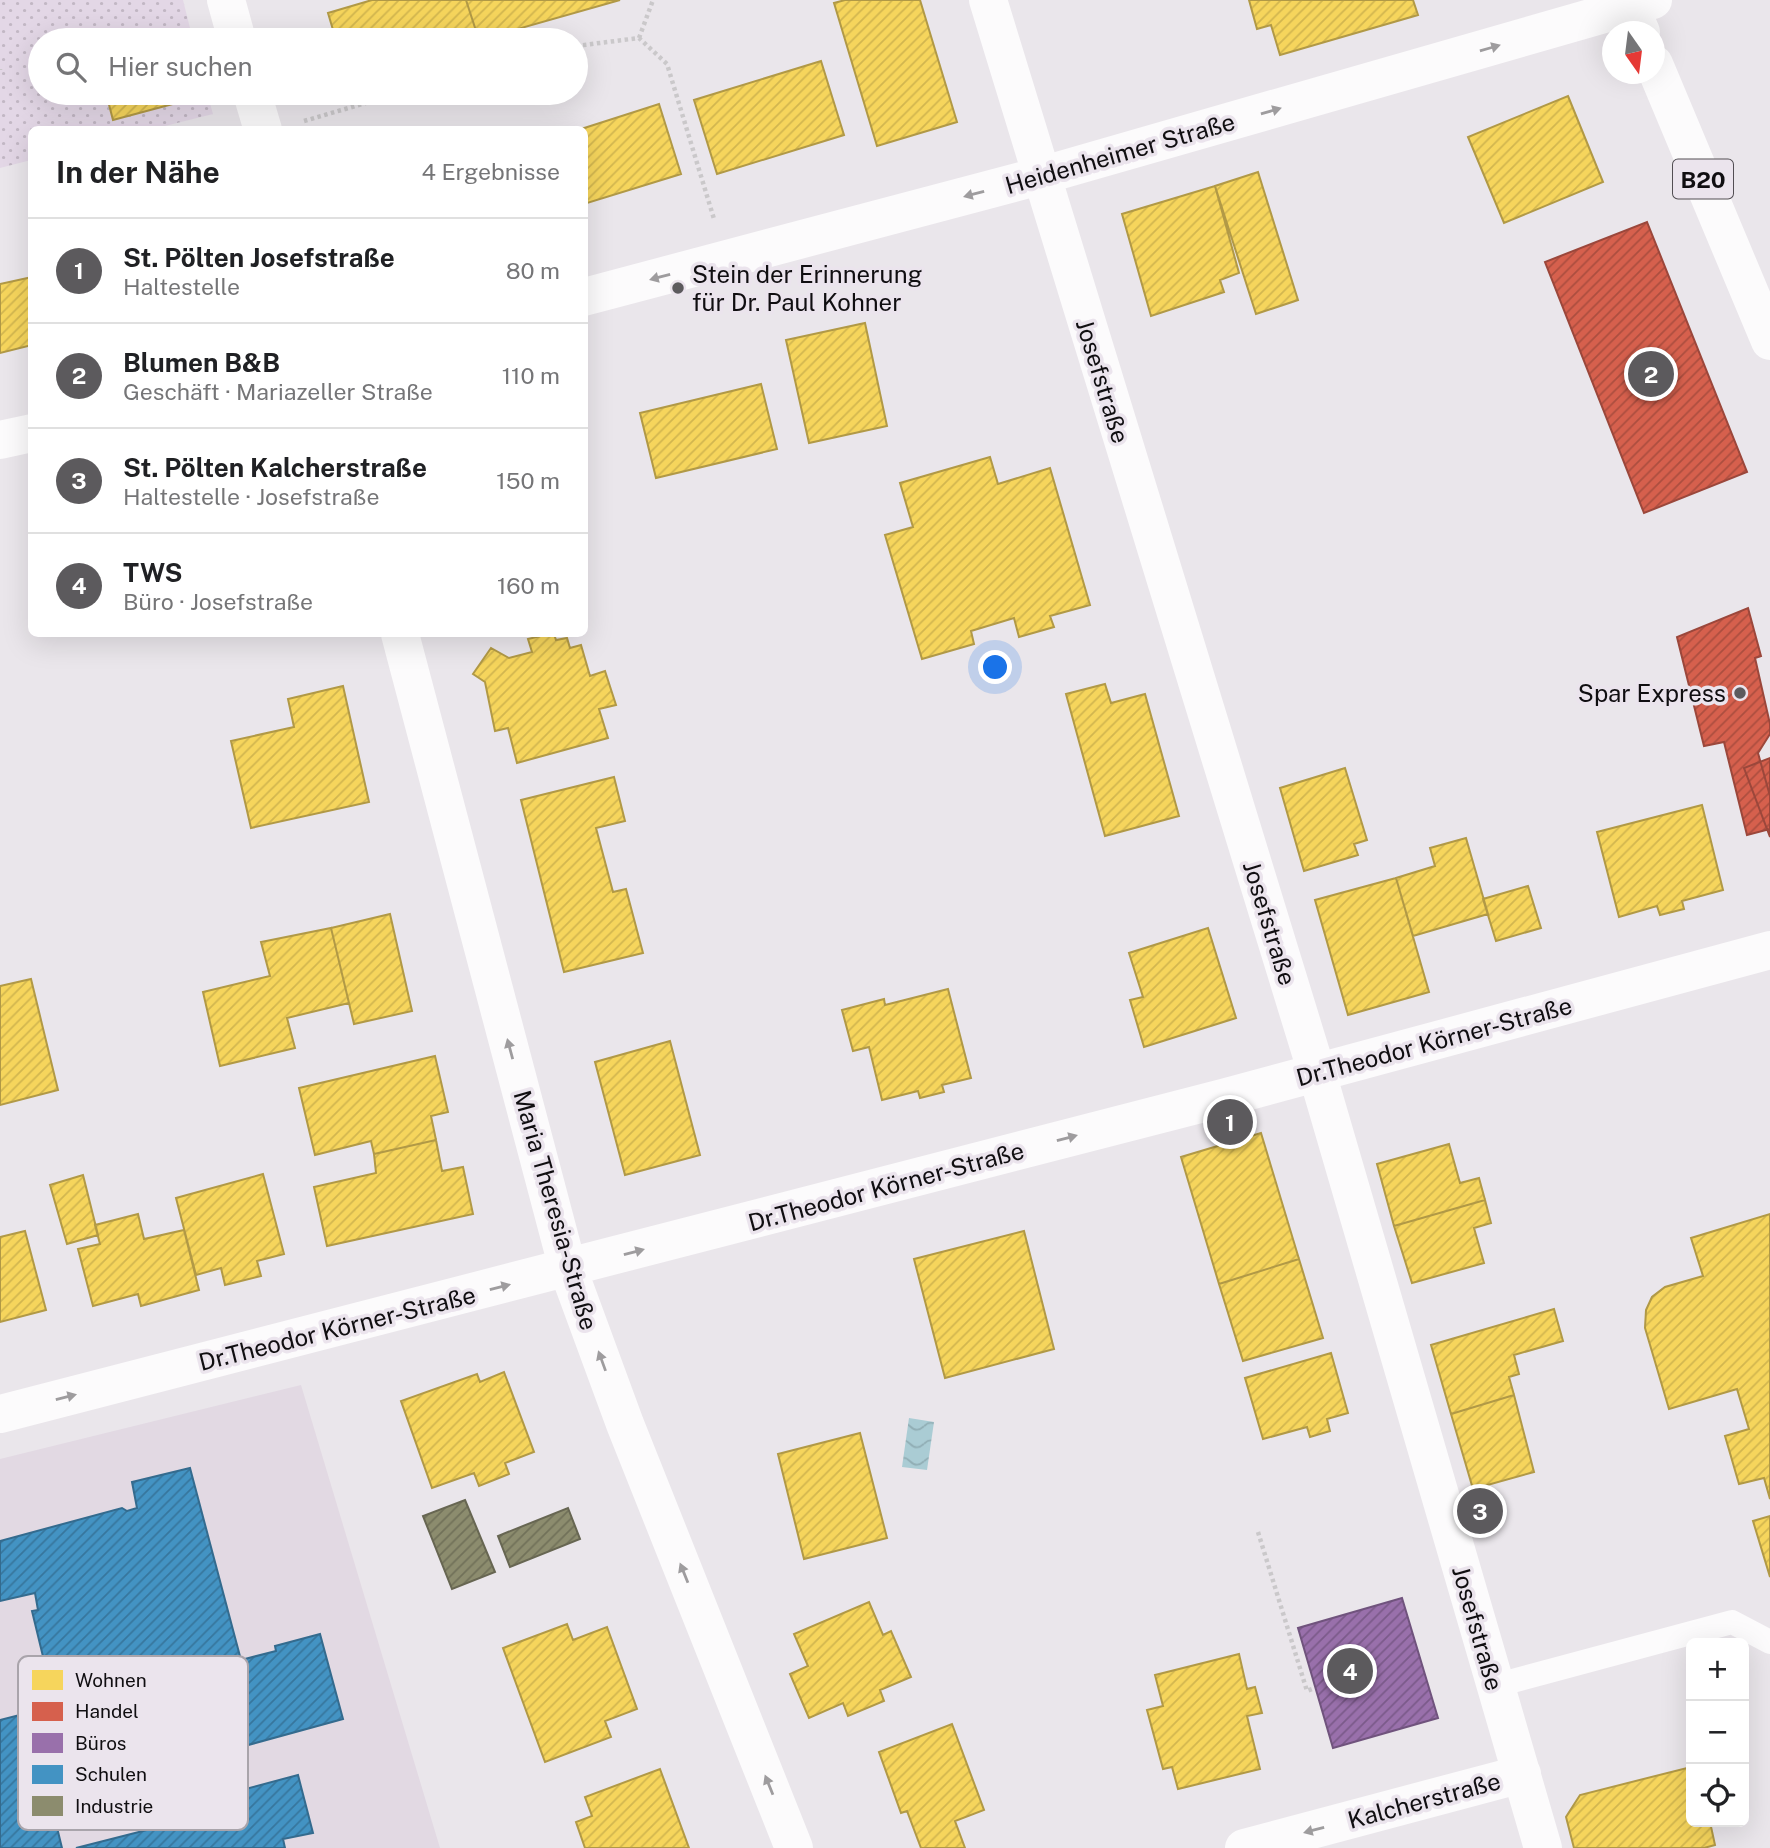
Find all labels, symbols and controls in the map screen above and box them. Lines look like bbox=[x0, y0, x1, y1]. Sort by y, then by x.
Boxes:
north arrow bbox=[1602, 21, 1665, 84]
search box bbox=[28, 28, 588, 105]
one-way arrow bbox=[1479, 43, 1500, 53]
icon: search bbox=[52, 48, 90, 86]
text: Hier suchen bbox=[108, 51, 253, 82]
one-way arrow bbox=[1261, 105, 1282, 115]
street label: Heidenheimer Straße bbox=[1002, 107, 1238, 199]
text: In der Nähe bbox=[56, 154, 220, 190]
text: 4 Ergebnisse bbox=[421, 158, 560, 185]
road number: B20 bbox=[1673, 160, 1733, 198]
one-way arrow bbox=[963, 189, 984, 199]
text: St. Pölten Josefstraße bbox=[123, 242, 395, 273]
text: 1 bbox=[74, 257, 84, 284]
text: 80 m bbox=[506, 257, 560, 284]
place label: Stein der Erinnerung für Dr. Paul Kohner bbox=[692, 260, 922, 316]
one-way arrow bbox=[648, 272, 670, 283]
text: Haltestelle bbox=[123, 273, 240, 300]
marker: Stein der Erinnerung für Dr. Paul Kohner bbox=[670, 280, 686, 296]
street label: Josefstraße bbox=[1071, 315, 1135, 447]
text: Blumen B&B bbox=[123, 347, 280, 378]
pin: 2 bbox=[1628, 348, 1674, 400]
text: 2 bbox=[72, 362, 86, 389]
text: 110 m bbox=[502, 362, 560, 389]
text: Geschäft · Mariazeller Straße bbox=[123, 378, 433, 405]
text: St. Pölten Kalcherstraße bbox=[123, 452, 427, 483]
text: 3 bbox=[71, 467, 87, 494]
text: 150 m bbox=[496, 467, 560, 494]
text: Haltestelle · Josefstraße bbox=[123, 483, 379, 510]
text: TWS bbox=[123, 557, 182, 588]
text: 4 bbox=[71, 572, 87, 599]
text: 160 m bbox=[497, 572, 560, 599]
text: Büro · Josefstraße bbox=[123, 588, 313, 615]
your location bbox=[978, 650, 1012, 684]
place label: Spar Express bbox=[1578, 679, 1726, 707]
marker: Spar Express bbox=[1732, 685, 1748, 701]
street label: Josefstraße bbox=[1238, 857, 1302, 989]
street label: Dr.Theodor Körner-Straße bbox=[1293, 991, 1575, 1091]
one-way arrow bbox=[504, 1038, 515, 1060]
street label: Maria Theresia-Straße bbox=[508, 1087, 604, 1333]
pin: 1 bbox=[1207, 1096, 1253, 1148]
one-way arrow bbox=[1057, 1132, 1079, 1143]
street label: Dr.Theodor Körner-Straße bbox=[745, 1136, 1027, 1236]
one-way arrow bbox=[623, 1246, 645, 1257]
street label: Dr.Theodor Körner-Straße bbox=[196, 1280, 478, 1376]
one-way arrow bbox=[489, 1281, 511, 1292]
one-way arrow bbox=[596, 1351, 607, 1372]
one-way arrow bbox=[55, 1391, 77, 1402]
pin: 3 bbox=[1457, 1485, 1503, 1537]
street label: Josefstraße bbox=[1447, 1562, 1509, 1694]
one-way arrow bbox=[679, 1563, 690, 1584]
map controls bbox=[1686, 1638, 1749, 1827]
button: + bbox=[1686, 1638, 1749, 1701]
pin: 4 bbox=[1327, 1645, 1373, 1697]
legend bbox=[18, 1656, 248, 1830]
text: Wohnen bbox=[75, 1669, 147, 1691]
text: Handel bbox=[75, 1700, 139, 1722]
button: − bbox=[1686, 1701, 1749, 1764]
text: Büros bbox=[75, 1732, 126, 1754]
text: Schulen bbox=[75, 1763, 147, 1785]
button: locate bbox=[1686, 1764, 1749, 1827]
street label: Kalcherstraße bbox=[1345, 1766, 1503, 1834]
one-way arrow bbox=[763, 1774, 774, 1795]
text: Industrie bbox=[75, 1795, 153, 1817]
one-way arrow bbox=[1302, 1825, 1324, 1836]

